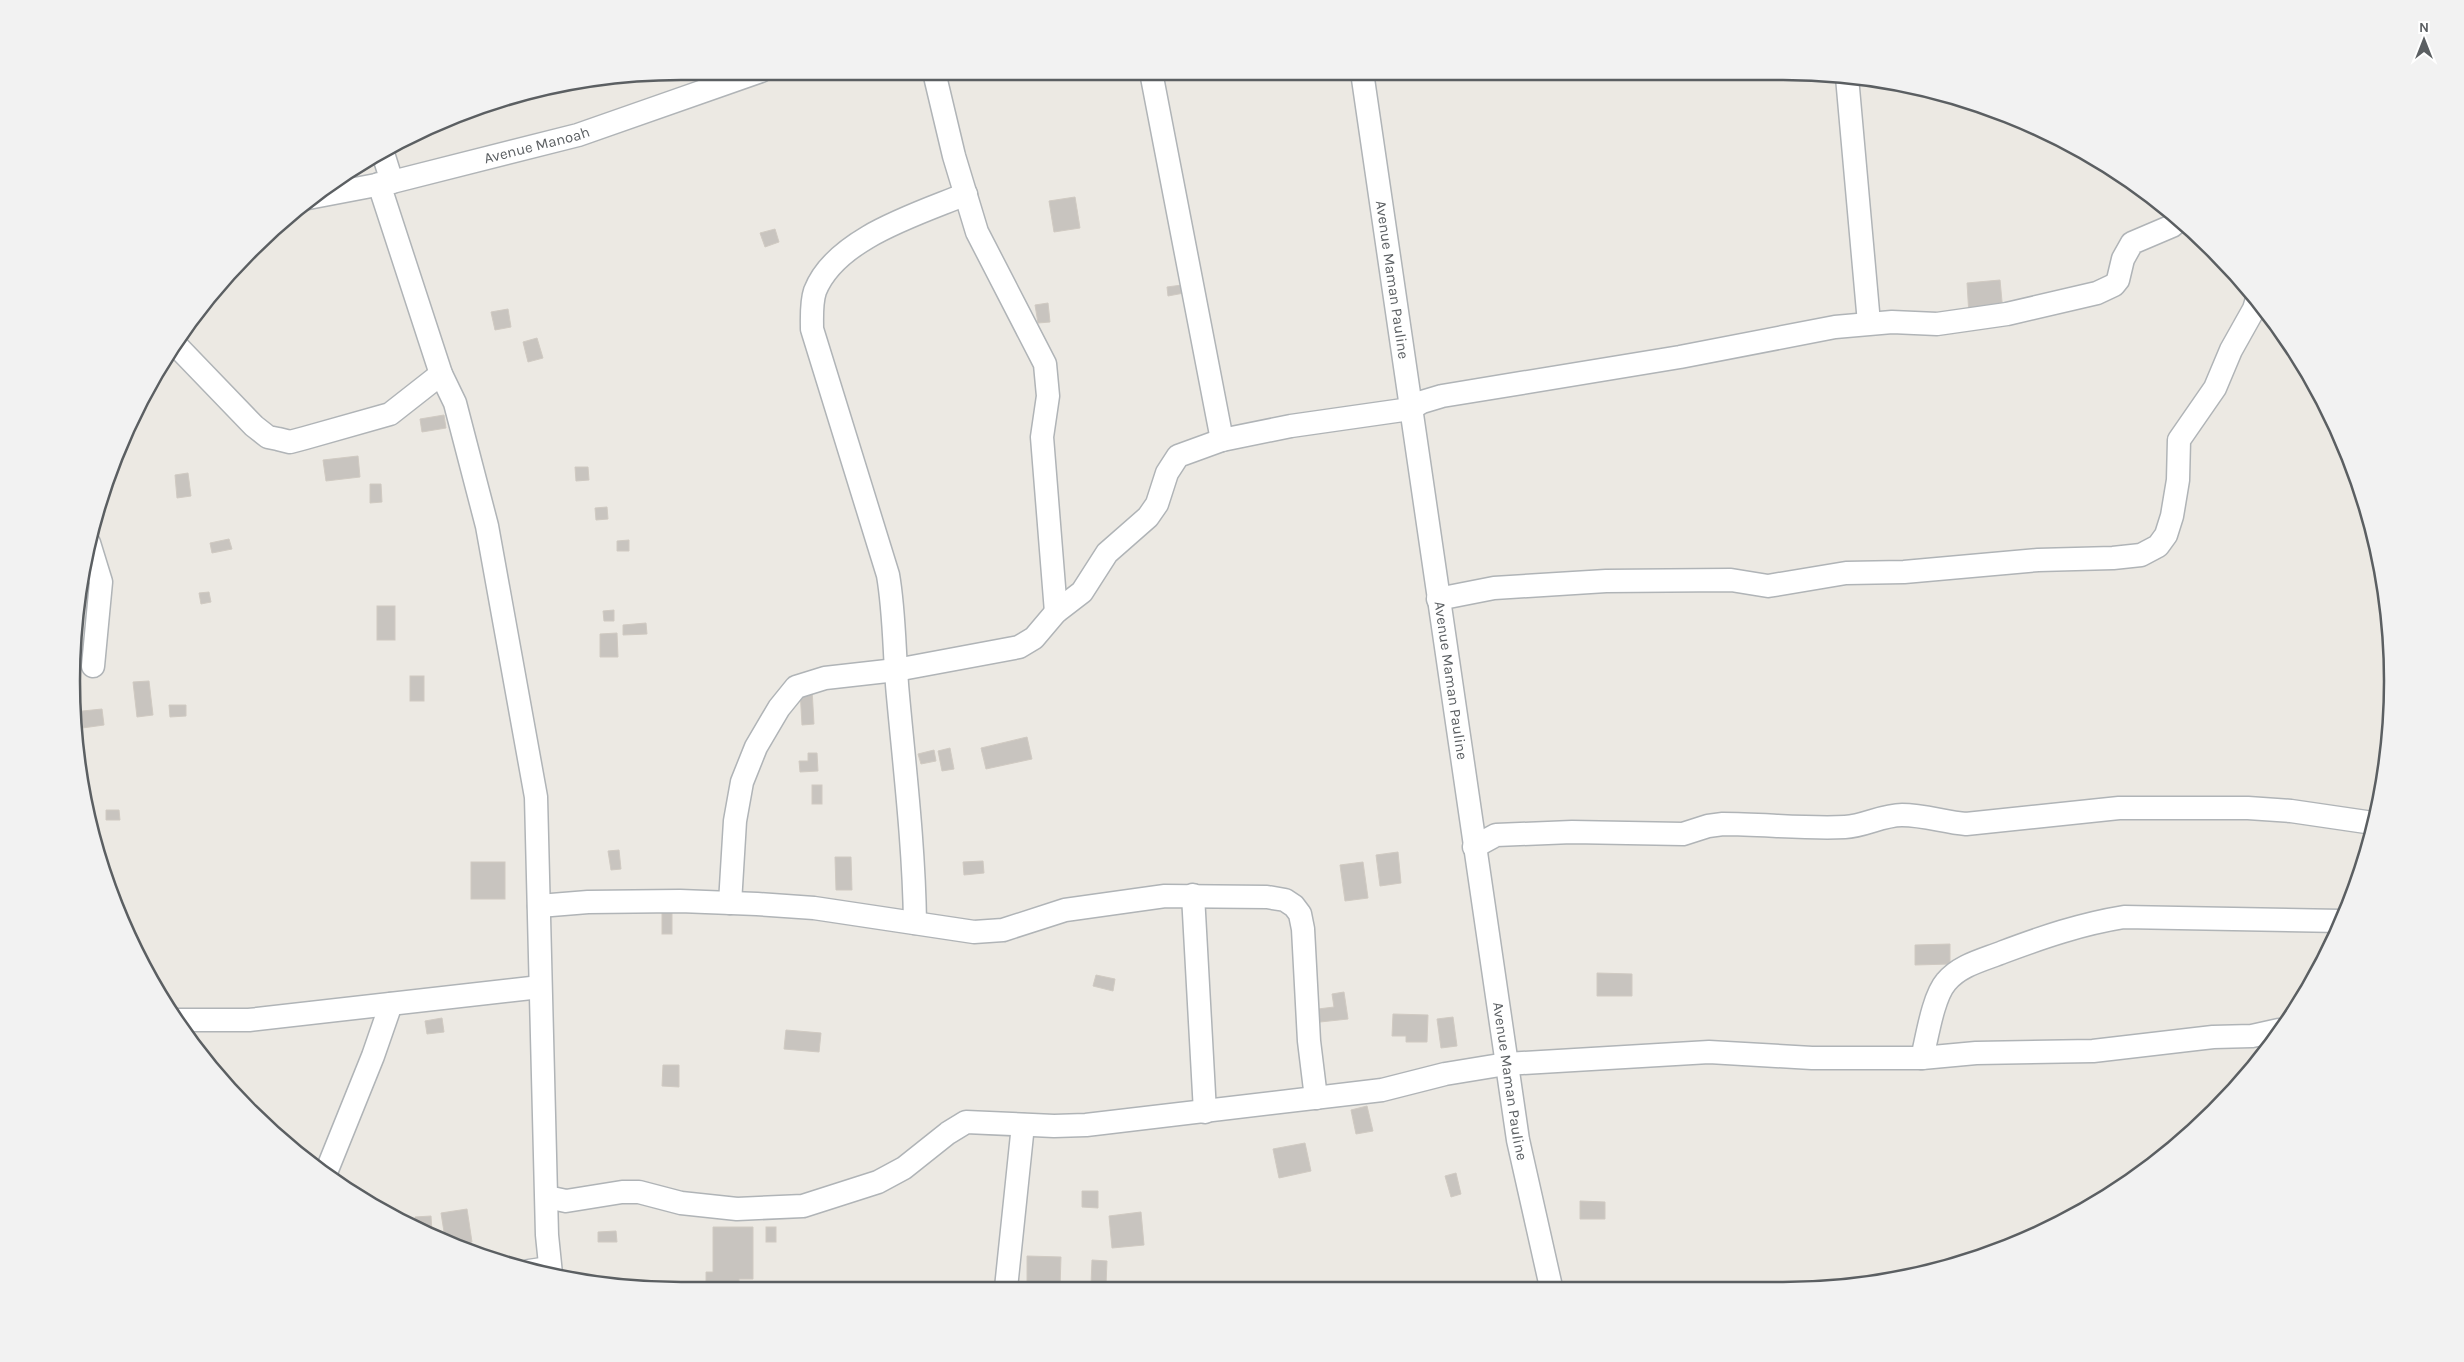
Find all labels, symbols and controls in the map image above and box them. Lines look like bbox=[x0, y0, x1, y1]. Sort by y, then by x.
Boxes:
north arrow bbox=[2399, 15, 2449, 65]
text: N bbox=[2419, 19, 2429, 36]
street label: Avenue Manoah bbox=[482, 123, 592, 167]
street label: Avenue Maman Pauline bbox=[1372, 199, 1413, 360]
street label: Avenue Maman Pauline bbox=[1430, 600, 1471, 761]
street label: Avenue Maman Pauline bbox=[1489, 1001, 1531, 1162]

